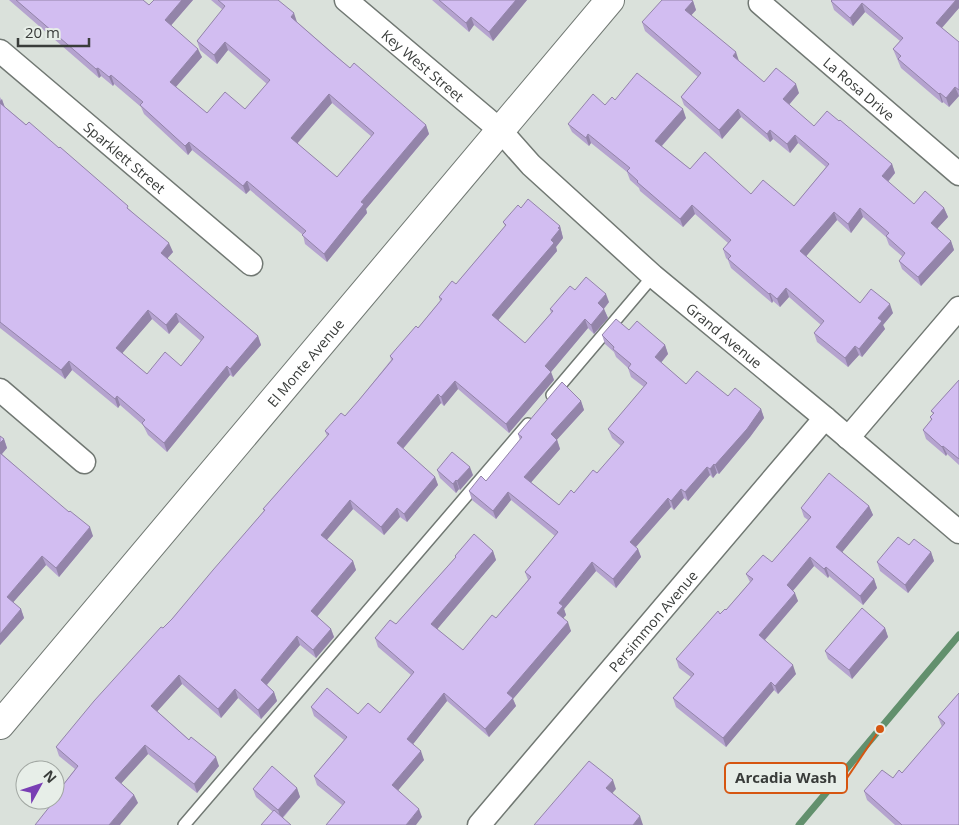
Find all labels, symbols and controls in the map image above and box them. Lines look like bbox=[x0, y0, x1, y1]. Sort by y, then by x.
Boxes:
scale bar bbox=[18, 15, 89, 47]
text: 20 m bbox=[25, 22, 60, 42]
street label: Key West Street bbox=[378, 25, 468, 105]
street label: La Rosa Drive bbox=[820, 52, 899, 124]
street label: Sparklett Street bbox=[80, 117, 170, 197]
street label: Grand Avenue bbox=[683, 298, 767, 372]
street label: El Monte Avenue bbox=[263, 314, 348, 410]
street label: Persimmon Avenue bbox=[604, 566, 701, 676]
north arrow bbox=[15, 760, 65, 810]
callout: Arcadia Wash bbox=[725, 763, 847, 793]
text: N bbox=[39, 766, 61, 787]
text: Arcadia Wash bbox=[735, 767, 837, 787]

